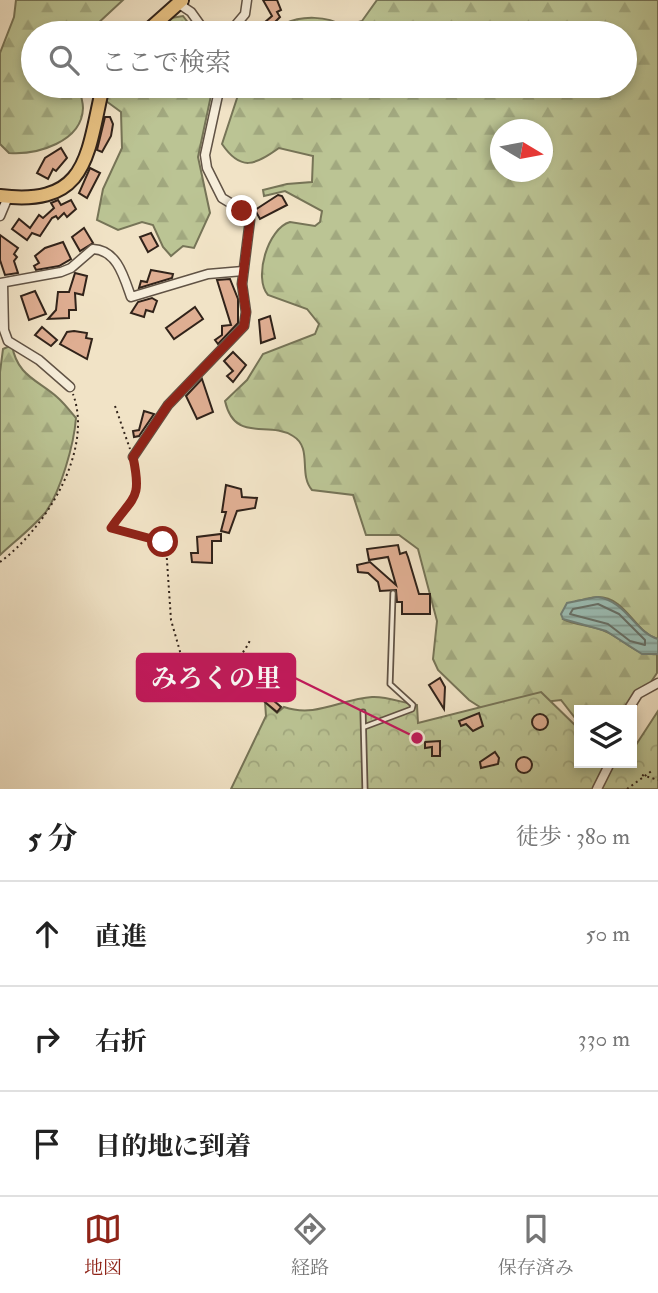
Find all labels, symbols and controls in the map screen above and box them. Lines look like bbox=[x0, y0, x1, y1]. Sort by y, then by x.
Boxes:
search box bbox=[21, 21, 637, 98]
icon: search bbox=[45, 41, 83, 79]
text: ここで検索 bbox=[101, 47, 231, 79]
north arrow bbox=[490, 119, 553, 182]
route end bbox=[226, 195, 257, 226]
route start bbox=[147, 526, 178, 557]
callout: みろくの里 bbox=[137, 654, 295, 701]
text: みろくの里 bbox=[151, 663, 281, 695]
map controls bbox=[574, 705, 637, 768]
button: layers bbox=[574, 705, 637, 768]
text: 5 分 bbox=[28, 820, 78, 857]
text: 徒歩 · 380 m bbox=[516, 822, 630, 851]
icon: ahead bbox=[28, 915, 66, 953]
text: 50 m bbox=[586, 919, 630, 948]
text: 直進 bbox=[95, 921, 147, 953]
icon: right bbox=[28, 1020, 66, 1058]
text: 330 m bbox=[578, 1024, 630, 1053]
text: 右折 bbox=[95, 1026, 147, 1058]
icon: arrive bbox=[28, 1125, 66, 1163]
text: 目的地に到着 bbox=[95, 1131, 251, 1163]
tab: 地図 bbox=[84, 1210, 122, 1280]
tab: 経路 bbox=[291, 1210, 329, 1280]
tab: 保存済み bbox=[498, 1210, 574, 1280]

